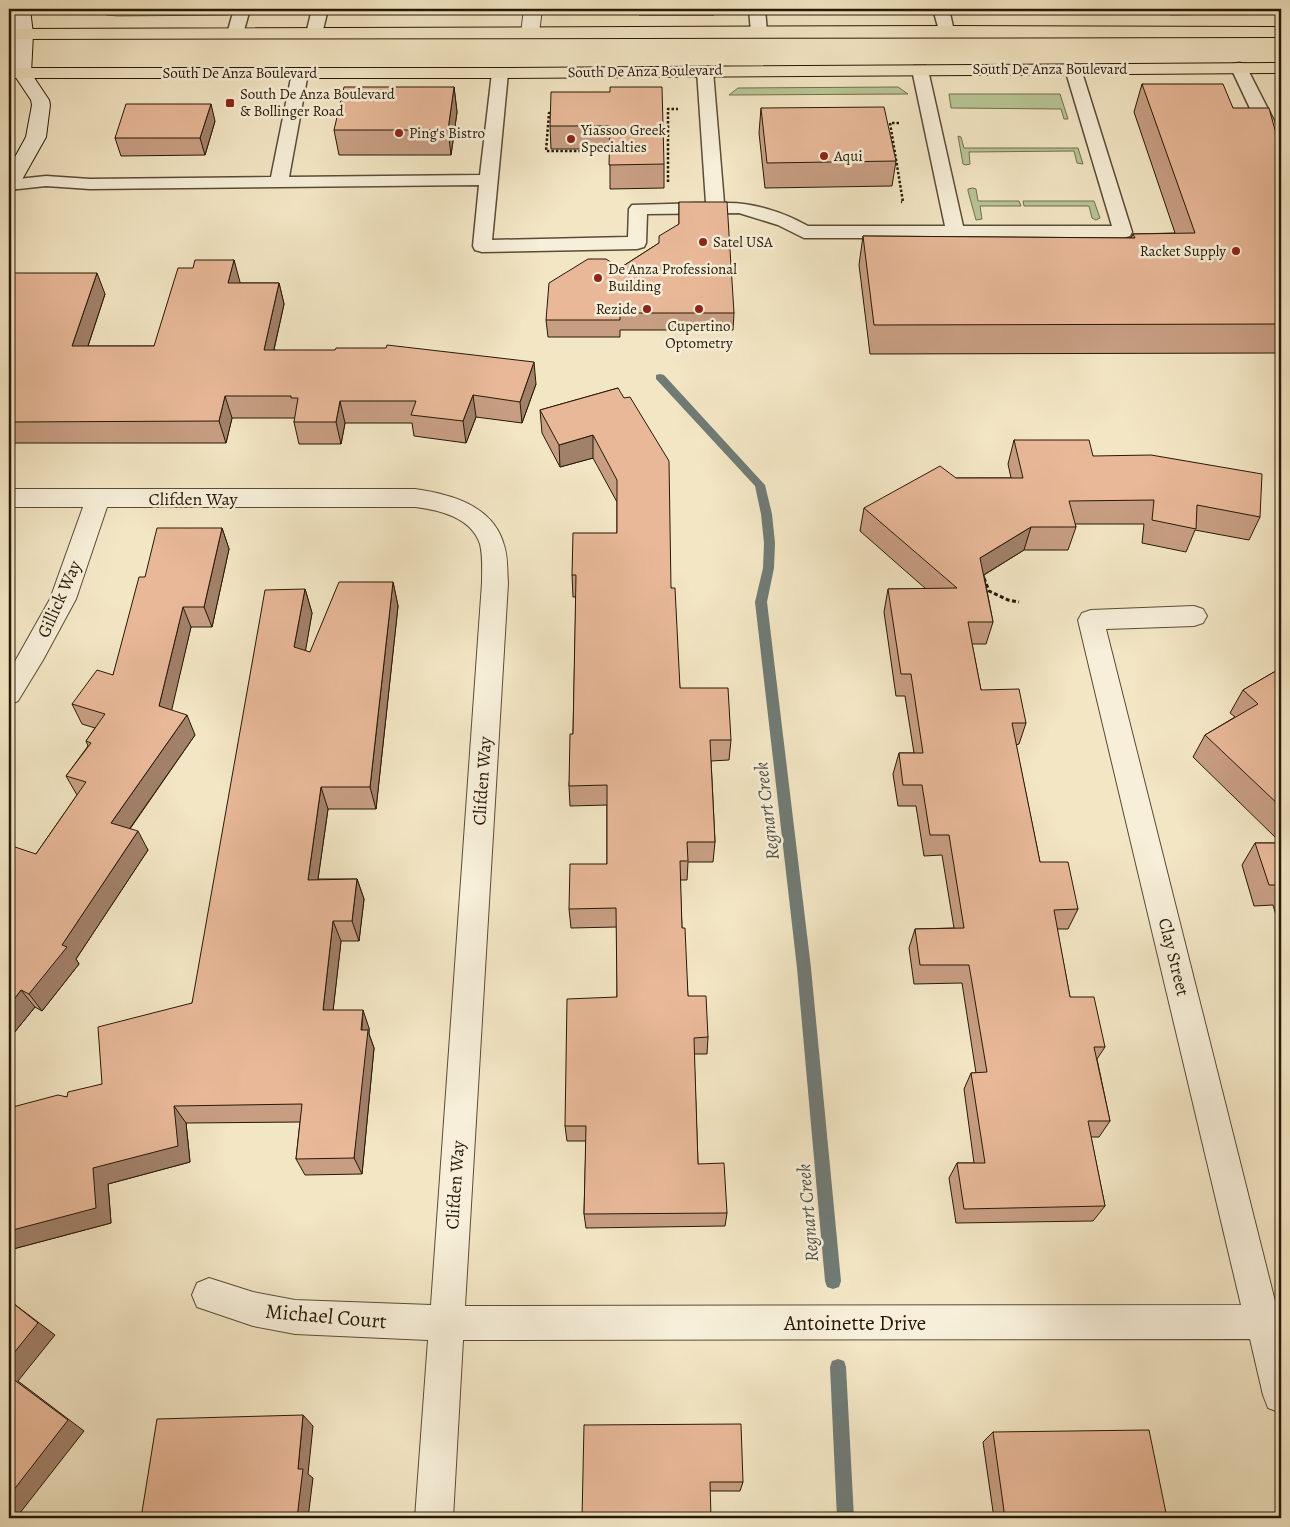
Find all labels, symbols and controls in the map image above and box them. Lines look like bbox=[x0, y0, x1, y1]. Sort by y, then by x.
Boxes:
street label: South De Anza Boulevard bbox=[973, 59, 1128, 79]
street label: South De Anza Boulevard bbox=[567, 60, 723, 82]
street label: South De Anza Boulevard bbox=[163, 63, 318, 83]
place label: South De Anza Boulevard & Bollinger Road bbox=[240, 84, 396, 121]
marker: South De Anza Boulevard & Bollinger Road bbox=[224, 97, 236, 109]
place label: Yiassoo Greek Specialties bbox=[580, 120, 666, 157]
place label: Ping's Bistro bbox=[409, 123, 485, 143]
marker: Ping's Bistro bbox=[393, 127, 405, 139]
marker: Yiassoo Greek Specialties bbox=[565, 133, 577, 145]
place label: Aqui bbox=[833, 146, 863, 166]
marker: Aqui bbox=[818, 150, 830, 162]
place label: Satel USA bbox=[713, 232, 773, 252]
marker: Satel USA bbox=[697, 236, 709, 248]
place label: Racket Supply bbox=[1140, 241, 1226, 261]
marker: Racket Supply bbox=[1230, 245, 1242, 257]
place label: De Anza Professional Building bbox=[608, 259, 737, 296]
marker: De Anza Professional Building bbox=[592, 272, 604, 284]
place label: Rezide bbox=[596, 299, 637, 319]
marker: Rezide bbox=[641, 303, 653, 315]
marker: Cupertino Optometry bbox=[693, 303, 705, 315]
place label: Cupertino Optometry bbox=[665, 316, 733, 353]
street label: Clifden Way bbox=[149, 487, 238, 511]
street label: Gillick Way bbox=[31, 556, 87, 641]
street label: Clifden Way bbox=[467, 735, 497, 826]
water label: Regnart Creek bbox=[748, 761, 786, 861]
street label: Clay Street bbox=[1153, 915, 1195, 999]
street label: Clifden Way bbox=[440, 1139, 470, 1230]
water label: Regnart Creek bbox=[791, 1163, 825, 1263]
street label: Michael Court bbox=[264, 1297, 388, 1335]
street label: Antoinette Drive bbox=[783, 1309, 926, 1337]

